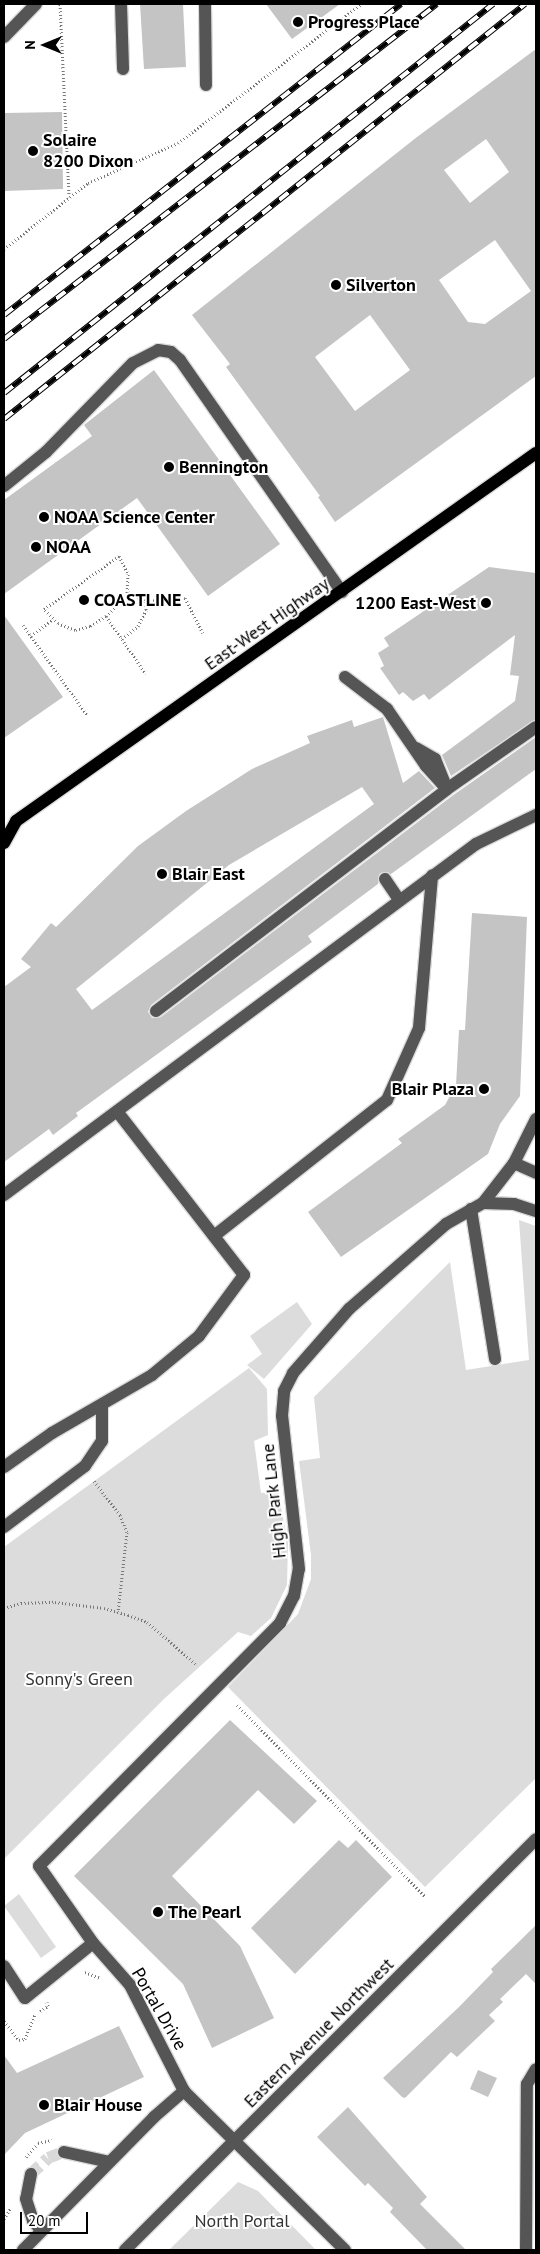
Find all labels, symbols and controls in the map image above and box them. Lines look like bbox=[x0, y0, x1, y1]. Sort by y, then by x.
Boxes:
place label: Progress Place bbox=[308, 11, 420, 33]
marker: Progress Place bbox=[292, 16, 304, 28]
north arrow bbox=[20, 20, 70, 70]
text: N bbox=[21, 40, 39, 50]
place label: Solaire 8200 Dixon bbox=[43, 130, 133, 172]
marker: Solaire 8200 Dixon bbox=[27, 145, 39, 157]
place label: Silverton bbox=[346, 274, 416, 296]
marker: Silverton bbox=[330, 279, 342, 291]
place label: Bennington bbox=[179, 456, 268, 478]
marker: Bennington bbox=[163, 461, 175, 473]
place label: NOAA Science Center bbox=[54, 506, 216, 528]
marker: NOAA Science Center bbox=[38, 511, 50, 523]
place label: NOAA bbox=[46, 536, 91, 558]
marker: NOAA bbox=[30, 541, 42, 553]
street label: East-West Highway bbox=[201, 573, 333, 675]
place label: COASTLINE bbox=[94, 589, 181, 611]
place label: 1200 East-West bbox=[355, 592, 476, 614]
marker: COASTLINE bbox=[78, 594, 90, 606]
marker: 1200 East-West bbox=[480, 597, 492, 609]
place label: Blair East bbox=[172, 863, 245, 885]
marker: Blair East bbox=[156, 868, 168, 880]
place label: Blair Plaza bbox=[392, 1078, 474, 1100]
marker: Blair Plaza bbox=[478, 1083, 490, 1095]
street label: High Park Lane bbox=[257, 1442, 291, 1560]
park label: Sonny's Green bbox=[25, 1668, 133, 1690]
place label: The Pearl bbox=[168, 1901, 241, 1923]
marker: The Pearl bbox=[152, 1906, 164, 1918]
street label: Eastern Avenue Northwest bbox=[240, 1954, 398, 2112]
street label: Portal Drive bbox=[127, 1964, 191, 2054]
place label: Blair House bbox=[54, 2094, 142, 2116]
marker: Blair House bbox=[38, 2099, 50, 2111]
scale bar bbox=[22, 2202, 90, 2234]
park label: North Portal bbox=[194, 2210, 290, 2232]
text: 20 m bbox=[28, 2211, 61, 2230]

